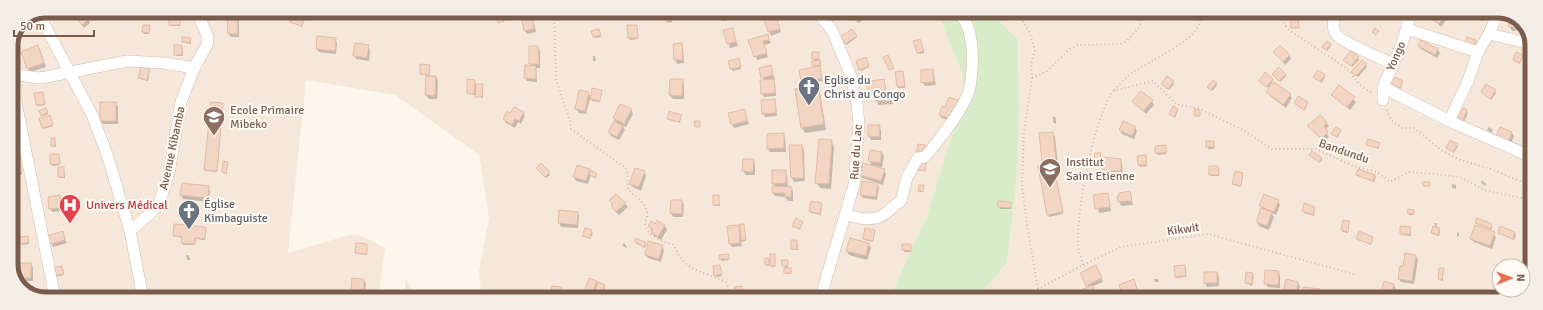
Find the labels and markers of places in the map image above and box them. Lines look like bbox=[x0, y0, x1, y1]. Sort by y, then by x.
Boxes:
place label: Eglise du Christ au Congo bbox=[824, 73, 906, 102]
church icon: Eglise du Christ au Congo bbox=[796, 74, 822, 107]
place label: Ecole Primaire Mibeko bbox=[230, 103, 304, 132]
school or university icon: Ecole Primaire Mibeko bbox=[201, 104, 227, 137]
place label: Institut Saint Etienne bbox=[1066, 155, 1135, 184]
school or university icon: Institut Saint Etienne bbox=[1037, 156, 1063, 189]
hospital icon: Univers Médical bbox=[57, 192, 83, 225]
place label: Église Kimbaguiste bbox=[204, 197, 268, 226]
place label: Univers Médical bbox=[86, 198, 168, 213]
church icon: Église Kimbaguiste bbox=[176, 198, 202, 231]

